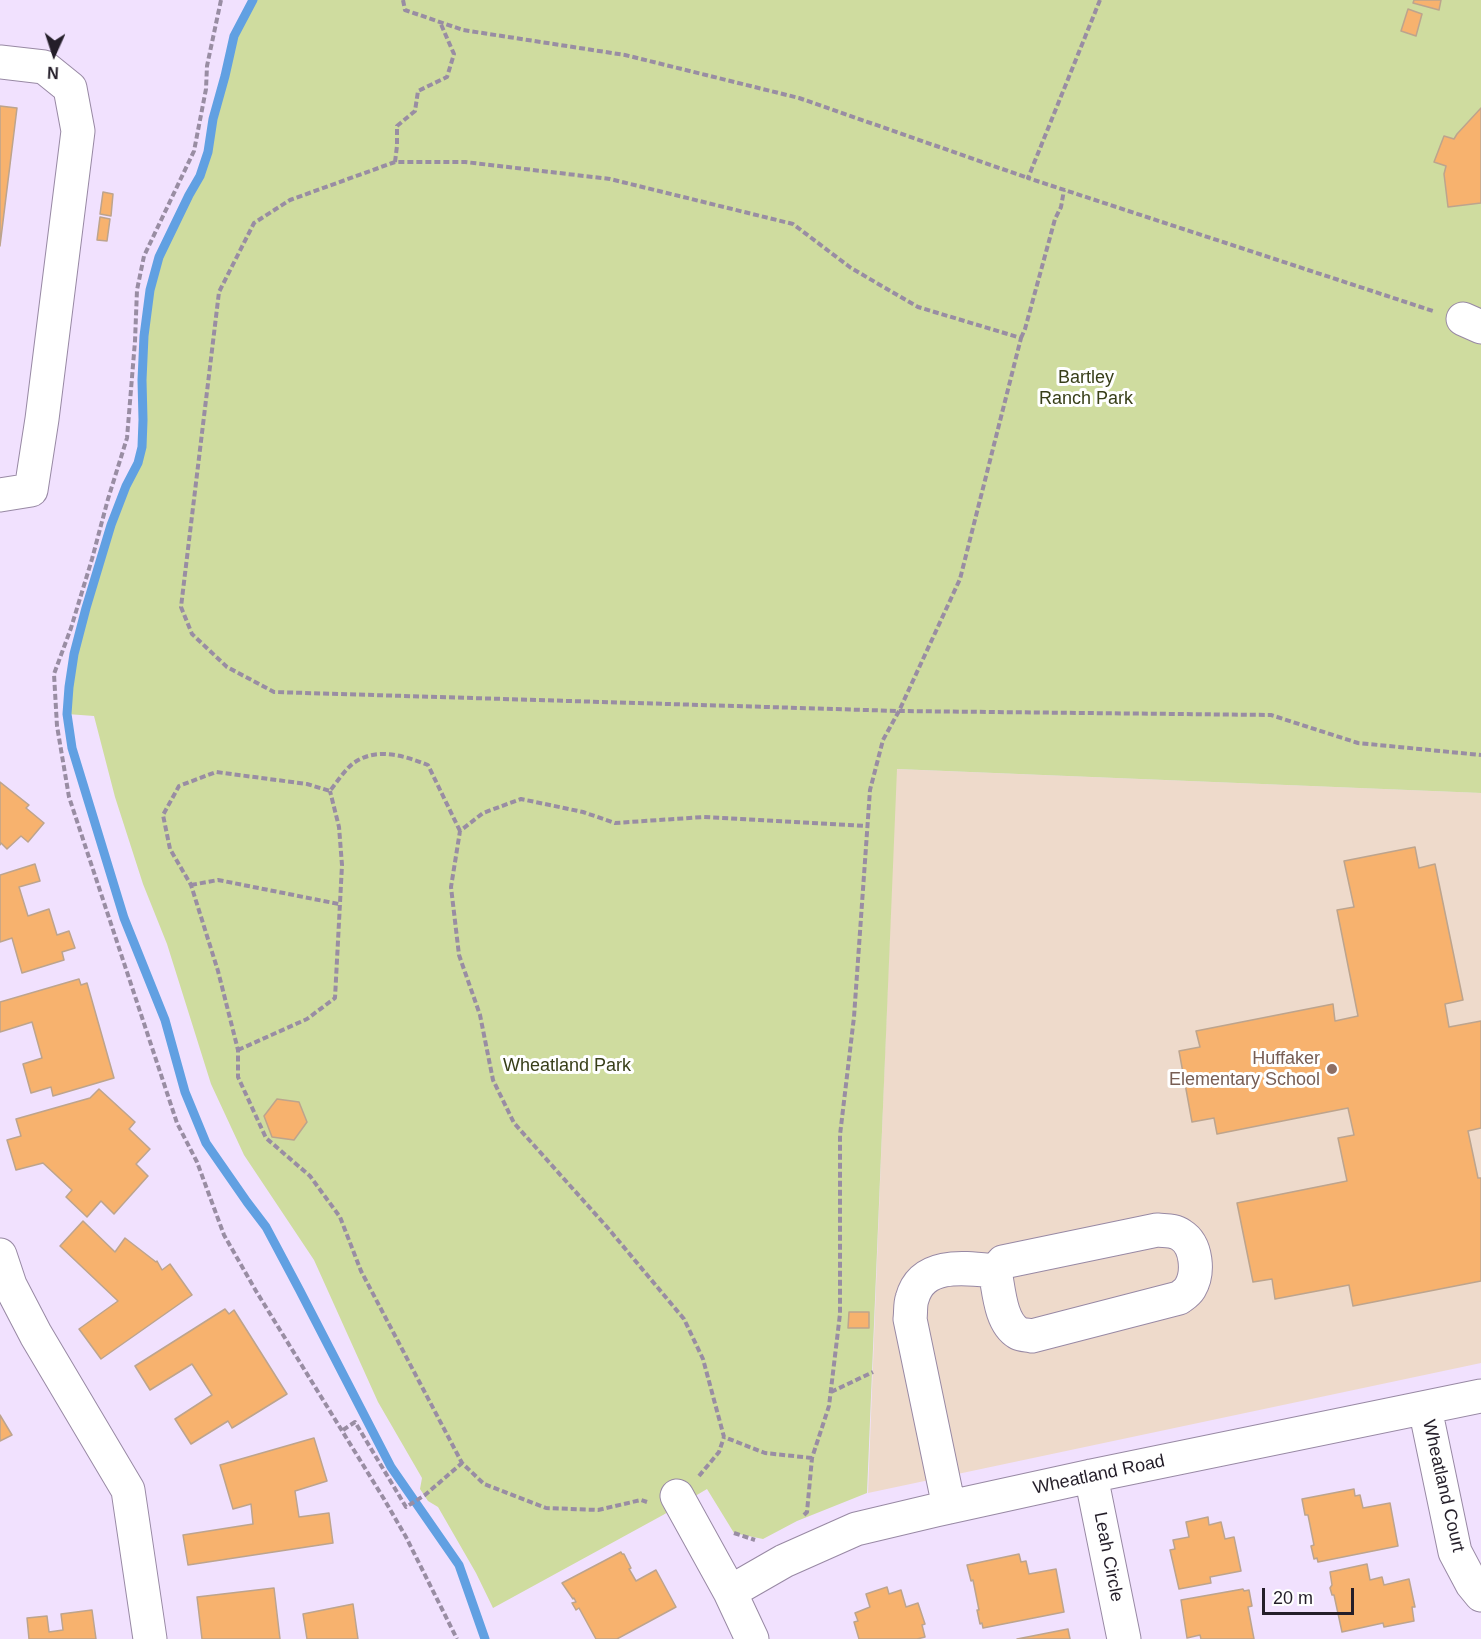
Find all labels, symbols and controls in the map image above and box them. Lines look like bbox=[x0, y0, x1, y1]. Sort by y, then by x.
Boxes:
north arrow bbox=[24, 24, 84, 84]
text: N bbox=[47, 64, 59, 81]
park label: Bartley Ranch Park bbox=[1039, 367, 1133, 410]
place label: Huffaker Elementary School bbox=[1169, 1048, 1320, 1090]
park label: Wheatland Park bbox=[503, 1055, 631, 1077]
marker: Huffaker Elementary School bbox=[1325, 1062, 1339, 1076]
street label: Wheatland Court bbox=[1417, 1418, 1469, 1554]
street label: Wheatland Road bbox=[1031, 1450, 1167, 1500]
street label: Leah Circle bbox=[1089, 1510, 1127, 1604]
scale bar bbox=[1265, 1576, 1356, 1614]
text: 20 m bbox=[1273, 1588, 1313, 1608]

